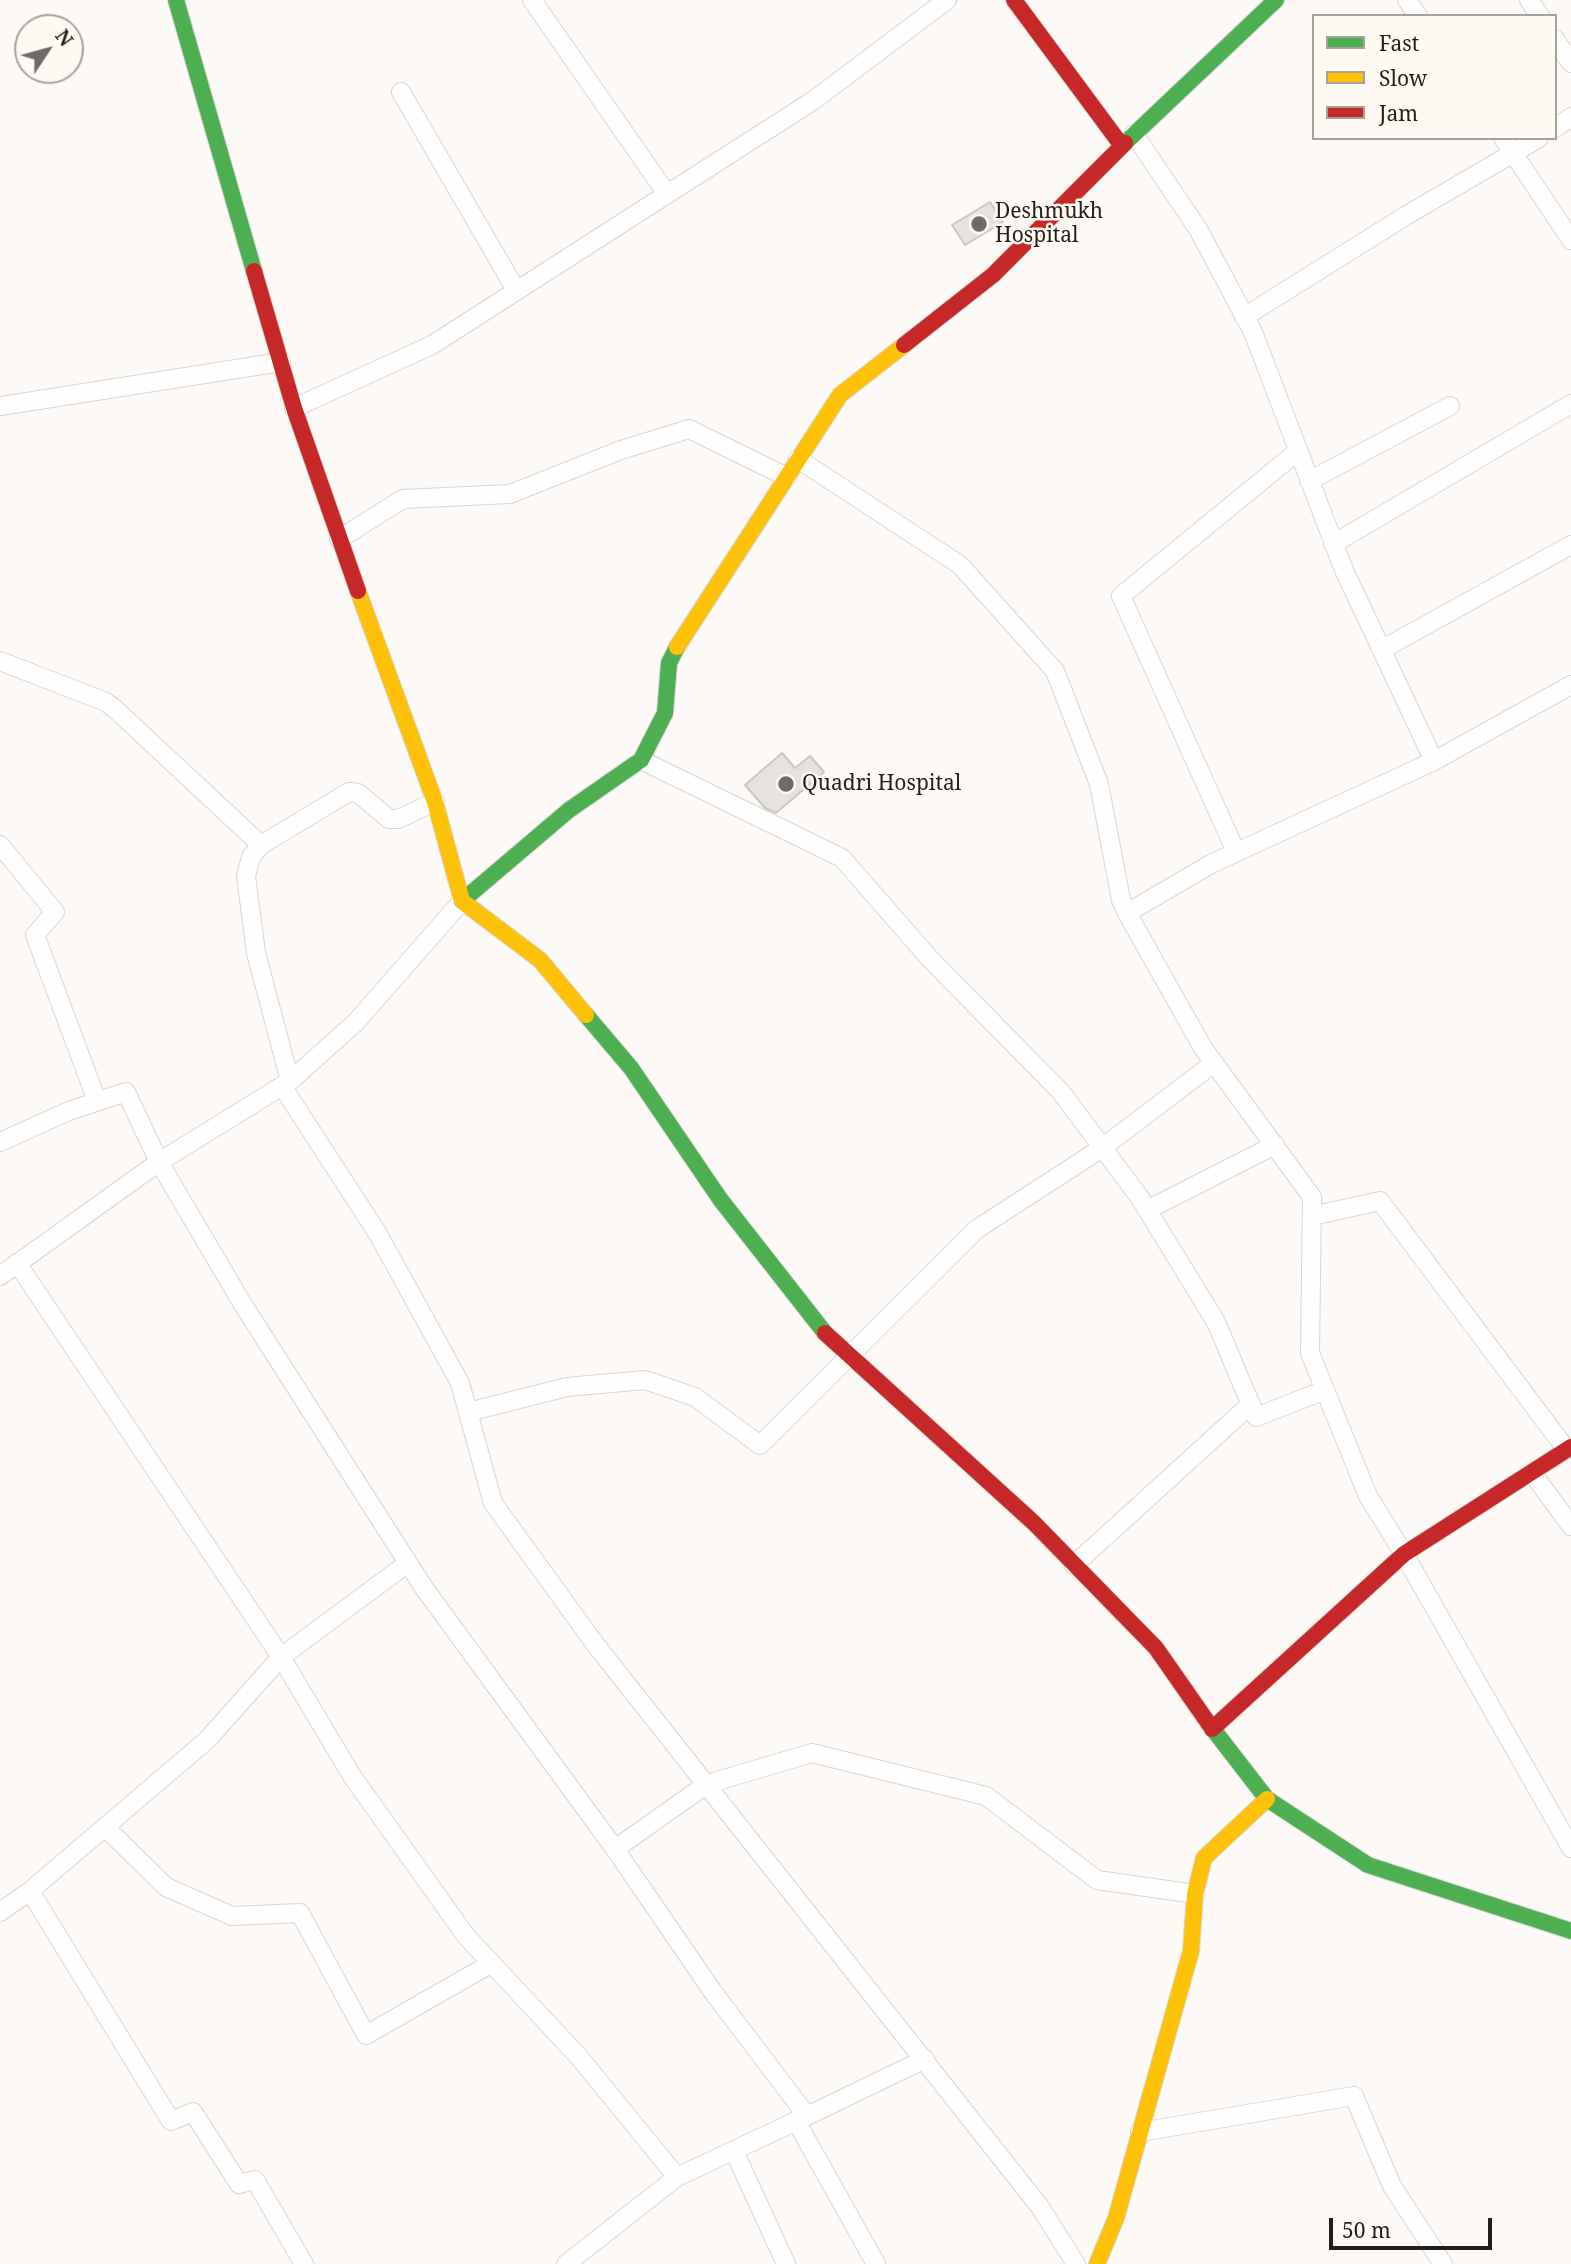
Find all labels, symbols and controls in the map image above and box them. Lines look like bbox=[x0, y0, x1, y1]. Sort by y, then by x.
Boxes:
north arrow bbox=[14, 14, 84, 84]
legend bbox=[1312, 14, 1557, 140]
text: N bbox=[49, 24, 79, 52]
text: Fast bbox=[1379, 29, 1419, 57]
text: Slow bbox=[1379, 64, 1427, 92]
text: Jam bbox=[1379, 99, 1418, 127]
place label: Deshmukh Hospital bbox=[995, 199, 1103, 249]
marker: Deshmukh Hospital bbox=[969, 214, 989, 234]
place label: Quadri Hospital bbox=[802, 771, 961, 797]
marker: Quadri Hospital bbox=[776, 774, 796, 794]
scale bar bbox=[1333, 2204, 1496, 2248]
text: 50 m bbox=[1342, 2216, 1391, 2244]

